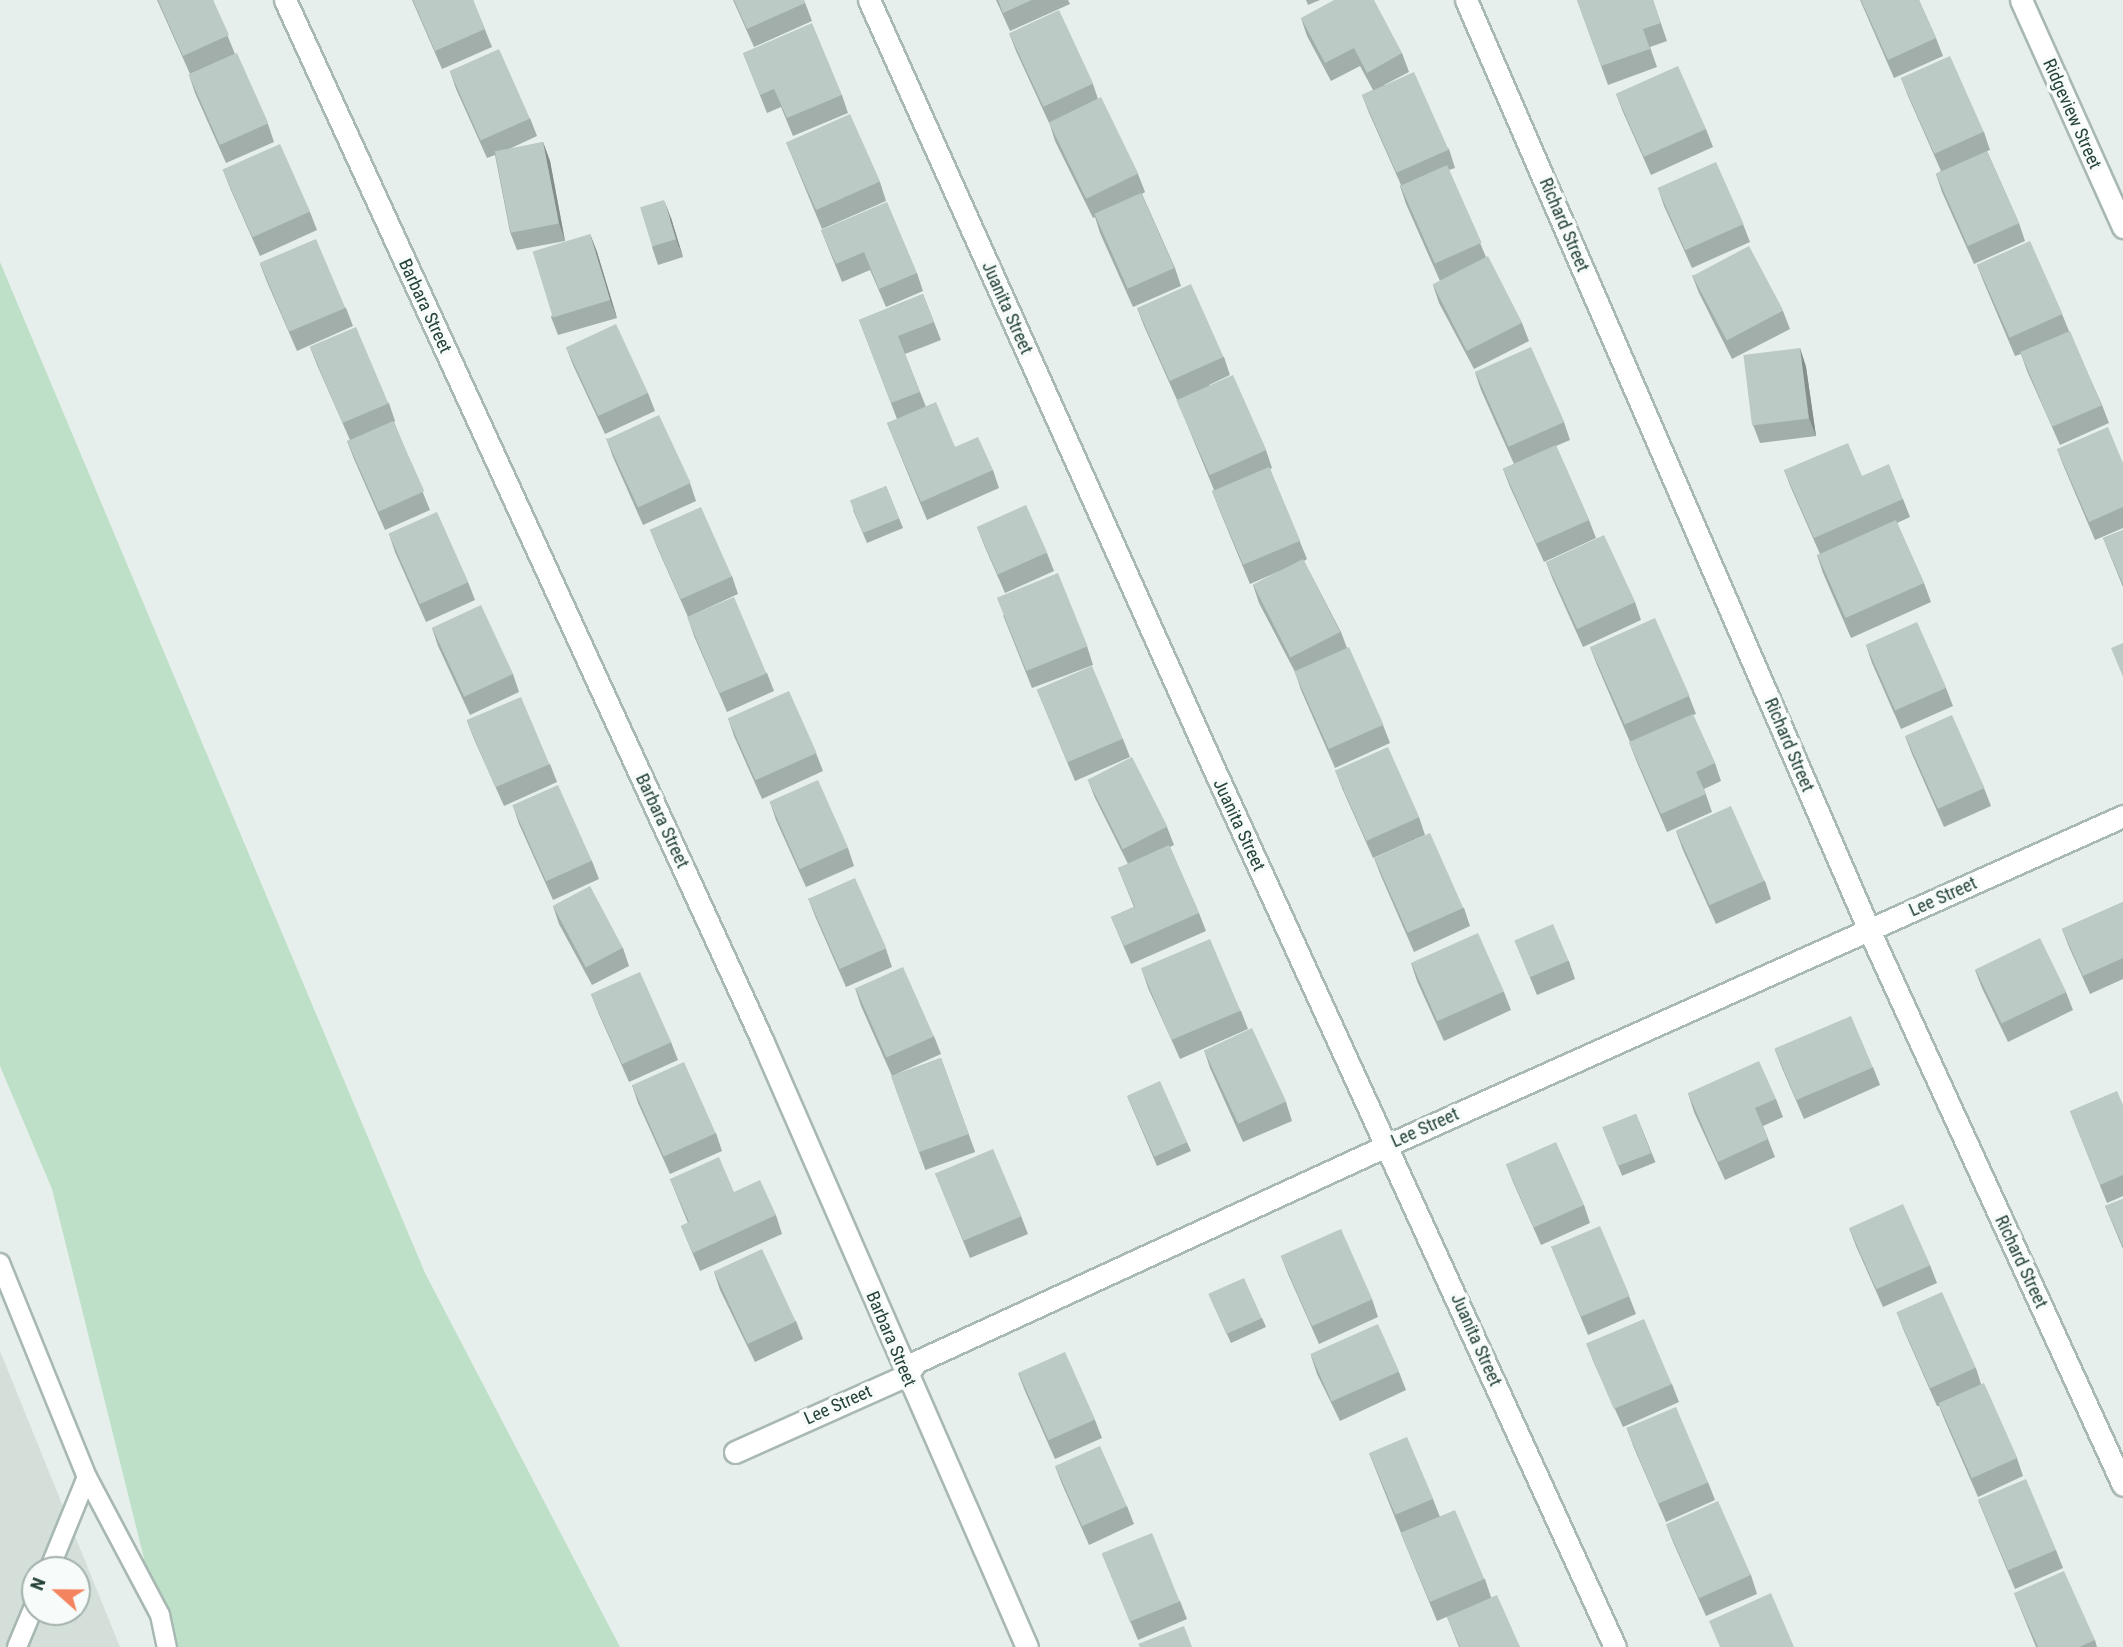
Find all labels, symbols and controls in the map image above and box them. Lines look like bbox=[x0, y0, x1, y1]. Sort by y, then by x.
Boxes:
street label: Ridgeview Street bbox=[2038, 56, 2106, 172]
street label: Richard Street bbox=[1535, 175, 1593, 275]
street label: Barbara Street bbox=[394, 255, 456, 357]
street label: Juanita Street bbox=[977, 258, 1037, 358]
street label: Richard Street bbox=[1760, 695, 1818, 795]
street label: Barbara Street bbox=[631, 770, 693, 872]
street label: Juanita Street bbox=[1208, 776, 1270, 874]
street label: Lee Street bbox=[1906, 873, 1980, 921]
street label: Lee Street bbox=[1388, 1104, 1462, 1152]
street label: Richard Street bbox=[1990, 1212, 2052, 1312]
street label: Barbara Street bbox=[861, 1288, 921, 1390]
street label: Juanita Street bbox=[1446, 1290, 1506, 1390]
street label: Lee Street bbox=[801, 1381, 875, 1429]
north arrow bbox=[21, 1556, 91, 1626]
text: N bbox=[25, 1574, 51, 1594]

